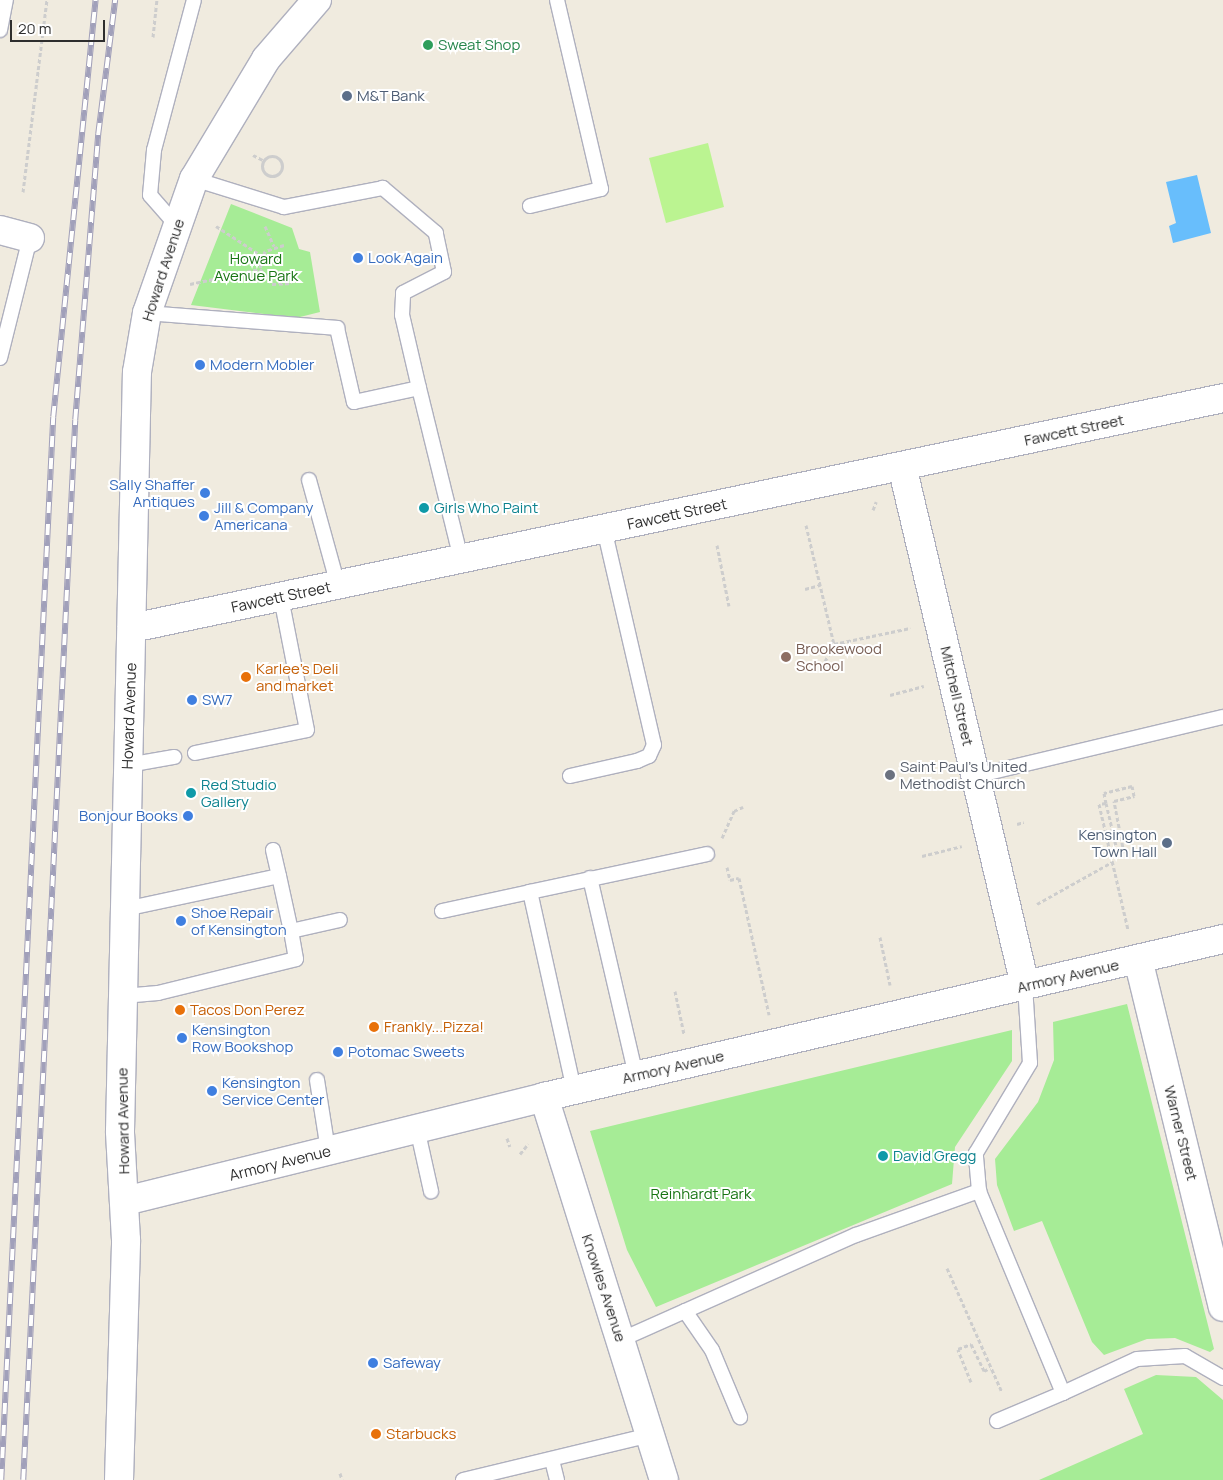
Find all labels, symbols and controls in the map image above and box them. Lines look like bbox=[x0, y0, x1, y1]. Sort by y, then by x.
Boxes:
scale bar bbox=[12, 10, 108, 42]
text: 20 m bbox=[18, 18, 51, 39]
place label: Sweat Shop bbox=[438, 36, 520, 54]
marker: Sweat Shop bbox=[422, 39, 434, 51]
place label: M&T Bank bbox=[357, 87, 425, 105]
marker: M&T Bank bbox=[341, 90, 353, 102]
street label: Howard Avenue bbox=[138, 216, 188, 324]
park label: Howard Avenue Park bbox=[214, 249, 298, 284]
place label: Look Again bbox=[368, 249, 443, 267]
marker: Look Again bbox=[352, 252, 364, 264]
place label: Modern Mobler bbox=[210, 356, 314, 374]
marker: Modern Mobler bbox=[194, 359, 206, 371]
street label: Fawcett Street bbox=[1022, 411, 1126, 449]
place label: Sally Shaffer Antiques bbox=[109, 475, 195, 510]
marker: Sally Shaffer Antiques bbox=[199, 487, 211, 499]
street label: Fawcett Street bbox=[625, 495, 729, 533]
place label: Jill & Company Americana bbox=[214, 498, 313, 533]
place label: Girls Who Paint bbox=[434, 499, 538, 517]
marker: Girls Who Paint bbox=[418, 502, 430, 514]
marker: Jill & Company Americana bbox=[198, 510, 210, 522]
street label: Fawcett Street bbox=[229, 578, 333, 616]
place label: Brookewood School bbox=[796, 639, 882, 674]
street label: Mitchell Street bbox=[937, 644, 977, 748]
marker: Brookewood School bbox=[780, 651, 792, 663]
place label: Karlee's Deli and market bbox=[256, 659, 338, 694]
street label: Howard Avenue bbox=[118, 662, 140, 770]
marker: Karlee's Deli and market bbox=[240, 671, 252, 683]
place label: SW7 bbox=[202, 691, 233, 709]
marker: SW7 bbox=[186, 694, 198, 706]
place label: Saint Paul's United Methodist Church bbox=[900, 757, 1027, 792]
marker: Saint Paul's United Methodist Church bbox=[884, 769, 896, 781]
place label: Red Studio Gallery bbox=[201, 775, 277, 810]
marker: Red Studio Gallery bbox=[185, 787, 197, 799]
place label: Bonjour Books bbox=[79, 807, 178, 825]
marker: Bonjour Books bbox=[182, 810, 194, 822]
place label: Kensington Town Hall bbox=[1079, 825, 1157, 860]
marker: Kensington Town Hall bbox=[1161, 837, 1173, 849]
place label: Shoe Repair of Kensington bbox=[191, 903, 287, 938]
marker: Shoe Repair of Kensington bbox=[175, 915, 187, 927]
street label: Armory Avenue bbox=[1015, 956, 1121, 996]
place label: Tacos Don Perez bbox=[190, 1001, 305, 1019]
marker: Tacos Don Perez bbox=[174, 1004, 186, 1016]
place label: Frankly...Pizza! bbox=[384, 1018, 484, 1036]
place label: Kensington Row Bookshop bbox=[192, 1020, 293, 1055]
marker: Frankly...Pizza! bbox=[368, 1021, 380, 1033]
marker: Kensington Row Bookshop bbox=[176, 1032, 188, 1044]
place label: Potomac Sweets bbox=[348, 1043, 465, 1061]
marker: Potomac Sweets bbox=[332, 1046, 344, 1058]
street label: Armory Avenue bbox=[620, 1047, 726, 1087]
street label: Howard Avenue bbox=[113, 1067, 133, 1175]
place label: Kensington Service Center bbox=[222, 1073, 324, 1108]
street label: Warner Street bbox=[1161, 1084, 1201, 1182]
marker: Kensington Service Center bbox=[206, 1085, 218, 1097]
street label: Armory Avenue bbox=[227, 1142, 333, 1184]
place label: David Gregg bbox=[893, 1147, 976, 1165]
marker: David Gregg bbox=[877, 1150, 889, 1162]
park label: Reinhardt Park bbox=[651, 1185, 751, 1203]
street label: Knowles Avenue bbox=[578, 1232, 630, 1344]
place label: Safeway bbox=[383, 1354, 441, 1372]
marker: Safeway bbox=[367, 1357, 379, 1369]
place label: Starbucks bbox=[386, 1425, 456, 1443]
marker: Starbucks bbox=[370, 1428, 382, 1440]

